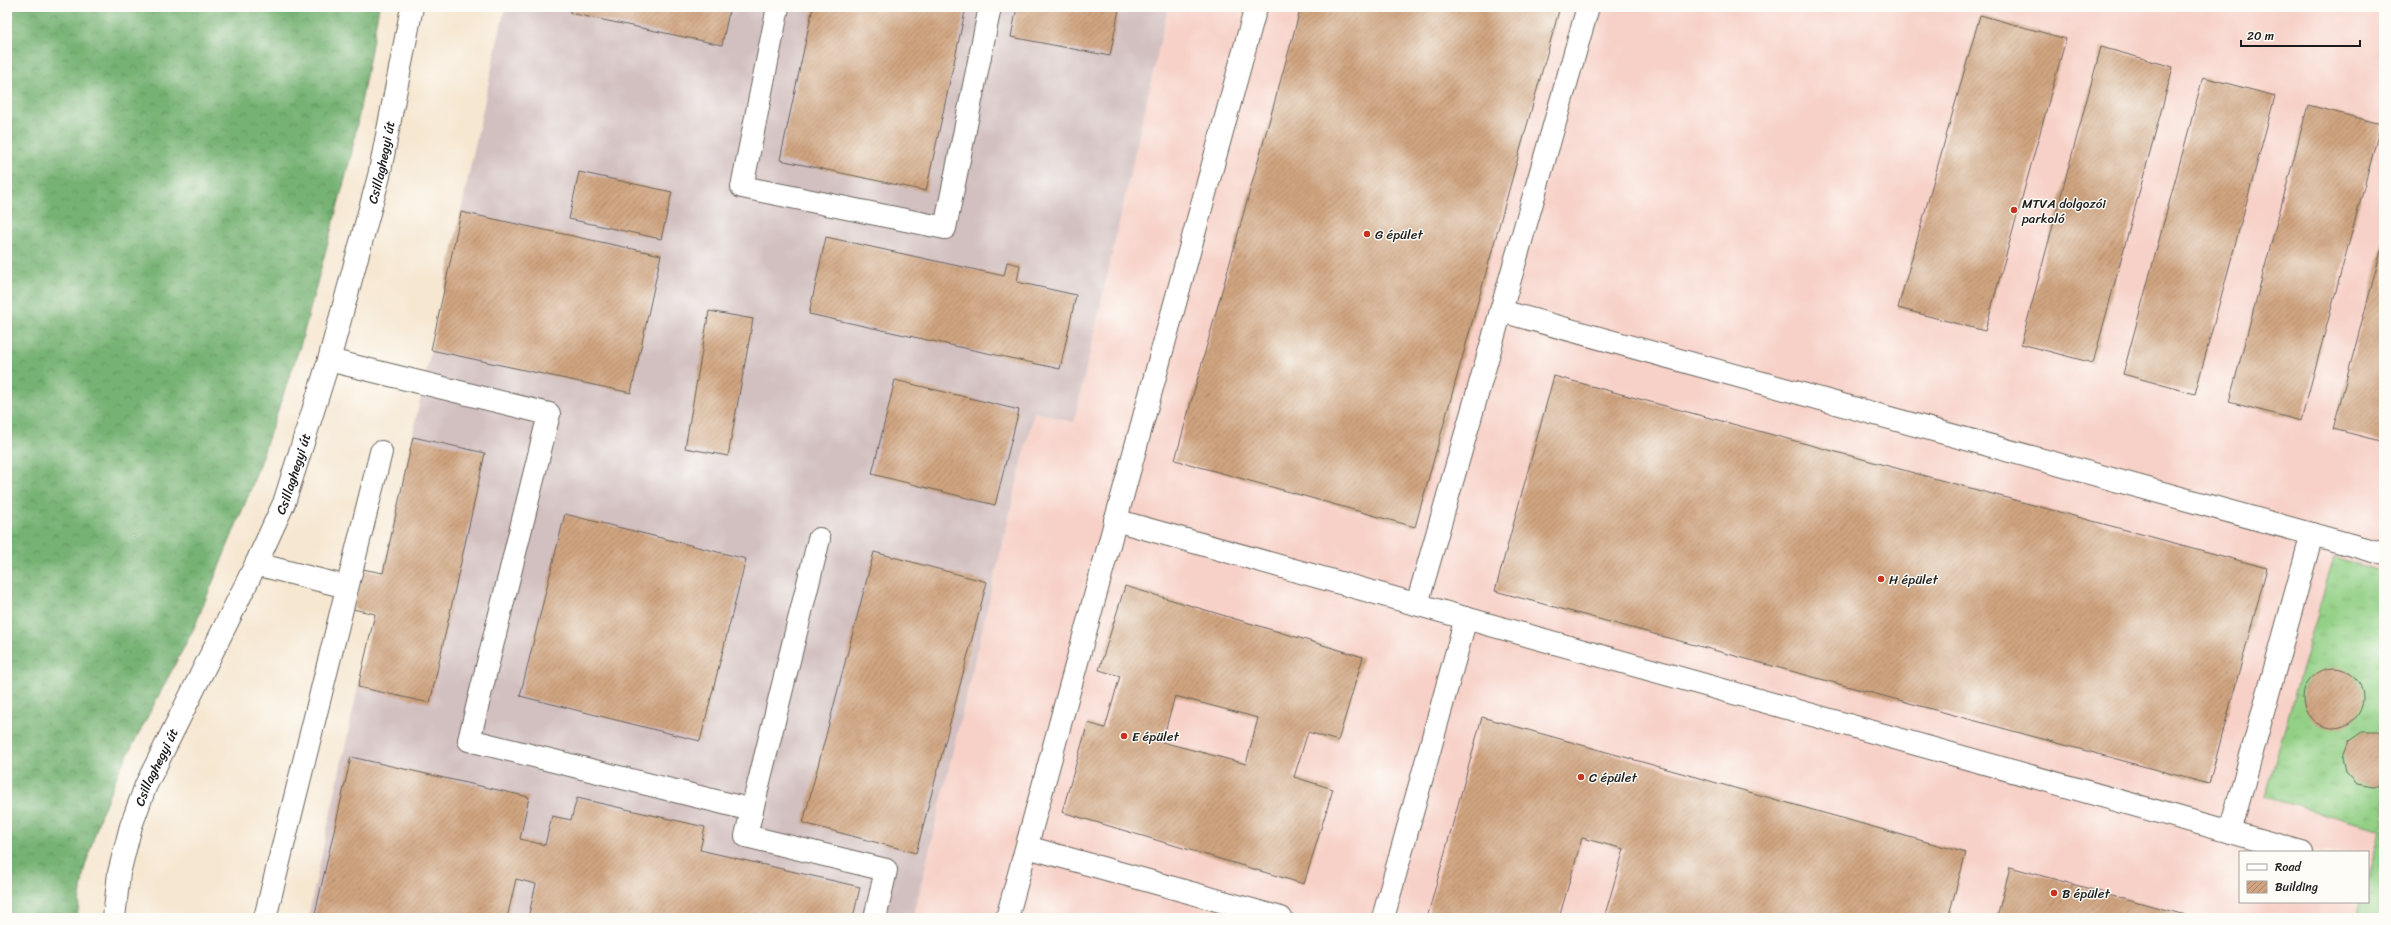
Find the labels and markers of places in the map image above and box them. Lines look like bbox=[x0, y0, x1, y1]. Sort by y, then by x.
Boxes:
place label: MTVA dolgozói parkoló bbox=[2021, 192, 2106, 230]
marker: MTVA dolgozói parkoló bbox=[2009, 205, 2019, 215]
place label: G épület bbox=[1375, 223, 1423, 246]
marker: G épület bbox=[1362, 229, 1372, 239]
place label: H épület bbox=[1889, 568, 1938, 591]
marker: H épület bbox=[1876, 574, 1886, 584]
place label: E épület bbox=[1132, 725, 1179, 748]
marker: E épület bbox=[1119, 731, 1129, 741]
place label: C épület bbox=[1589, 766, 1637, 789]
marker: C épület bbox=[1576, 772, 1586, 782]
place label: B épület bbox=[2062, 882, 2110, 905]
marker: B épület bbox=[2049, 888, 2059, 898]

